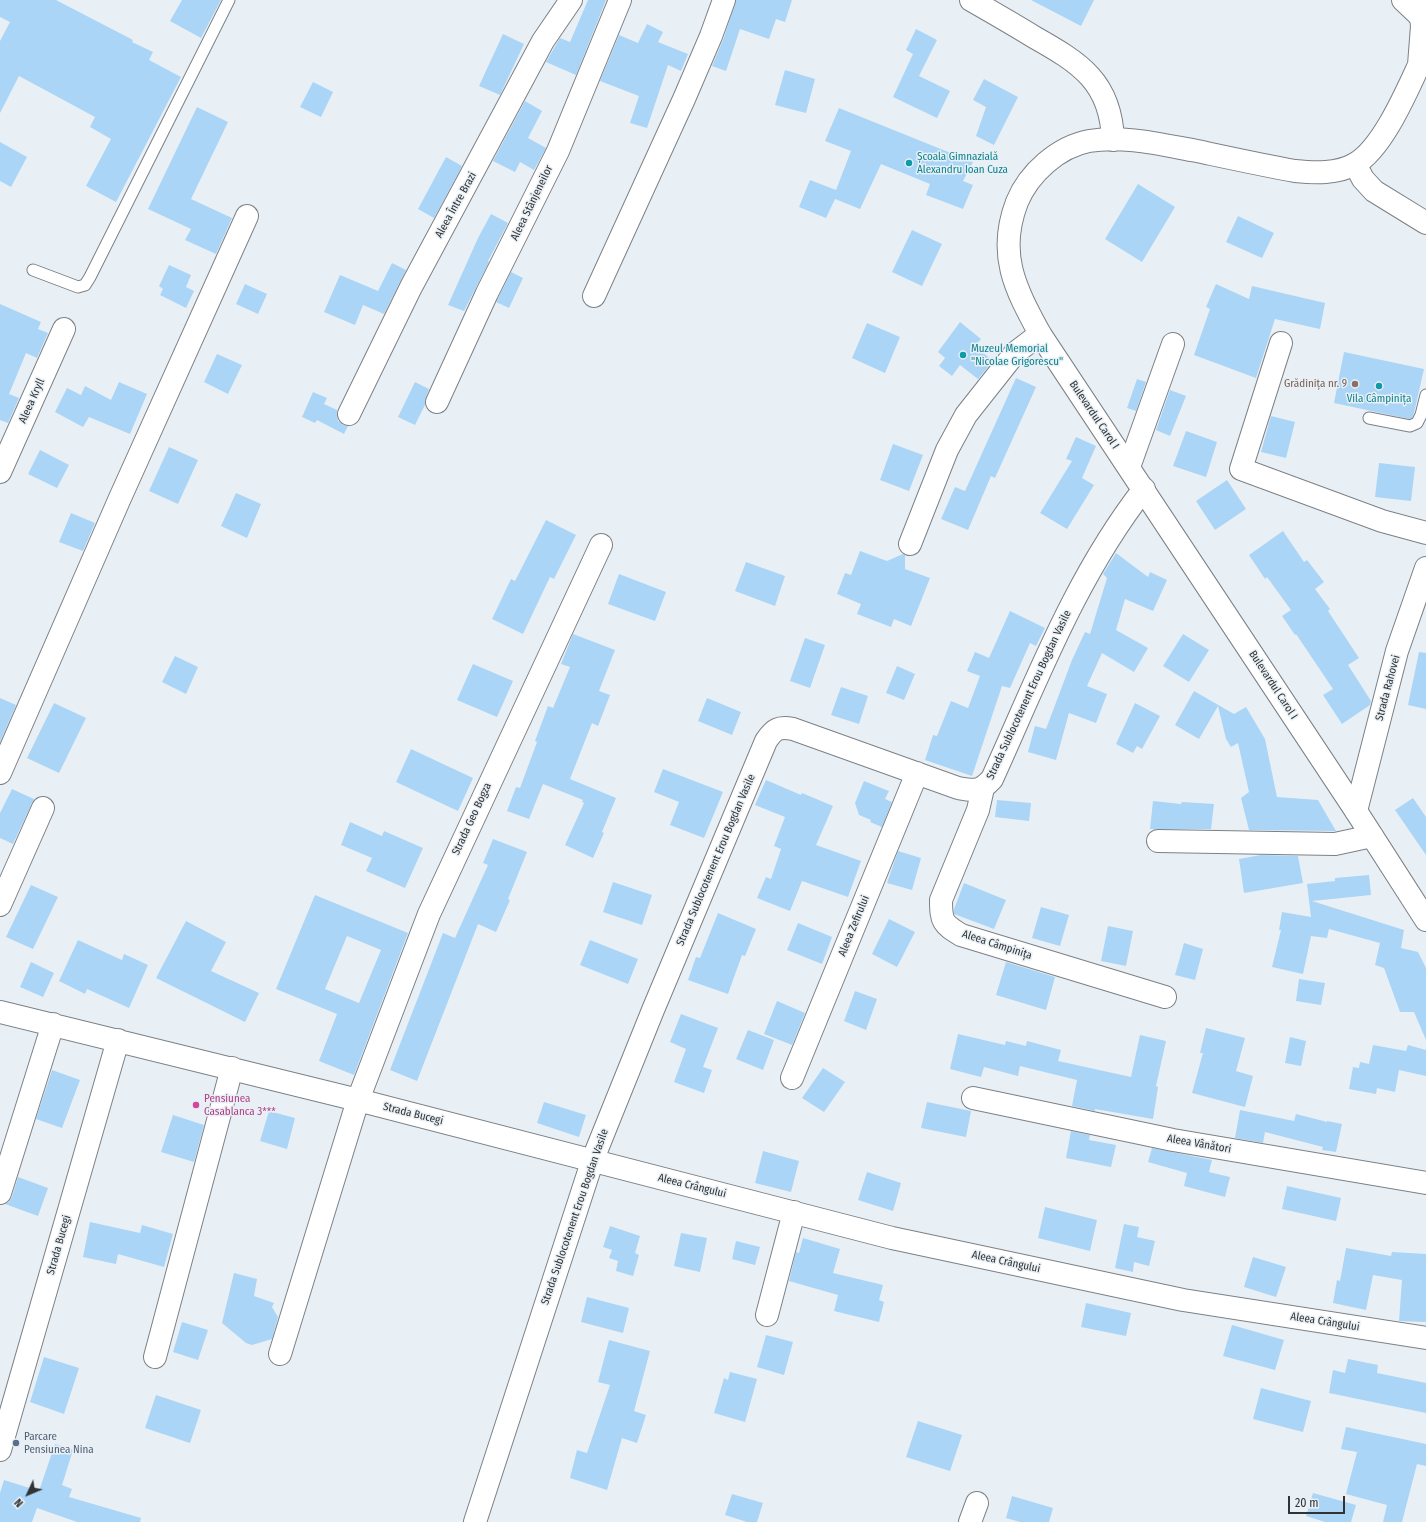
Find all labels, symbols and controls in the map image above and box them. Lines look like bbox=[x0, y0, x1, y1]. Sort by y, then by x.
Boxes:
place label: Școala Gimnazială Alexandru Ioan Cuza bbox=[917, 150, 1008, 176]
marker: Școala Gimnazială Alexandru Ioan Cuza bbox=[904, 158, 914, 168]
street label: Aleea Stânjeneilor bbox=[508, 163, 556, 243]
street label: Aleea Între Brazi bbox=[432, 170, 480, 240]
place label: Muzeul Memorial "Nicolae Grigorescu" bbox=[971, 342, 1063, 368]
marker: Muzeul Memorial "Nicolae Grigorescu" bbox=[958, 350, 968, 360]
street label: Aleea Kryll bbox=[16, 377, 48, 425]
place label: Grădinița nr. 9 bbox=[1284, 377, 1347, 391]
street label: Bulevardul Carol I bbox=[1066, 378, 1122, 452]
marker: Grădinița nr. 9 bbox=[1350, 379, 1360, 389]
marker: Vila Câmpinița bbox=[1374, 381, 1384, 391]
place label: Vila Câmpinița bbox=[1347, 392, 1411, 406]
street label: Strada Sublocotenent Erou Bogdan Vasile bbox=[984, 608, 1074, 782]
street label: Bulevardul Carol I bbox=[1246, 648, 1300, 722]
street label: Strada Rahovei bbox=[1373, 654, 1403, 722]
street label: Strada Sublocotenent Erou Bogdan Vasile bbox=[674, 772, 758, 948]
street label: Strada Geo Bogza bbox=[449, 781, 495, 857]
street label: Aleea Zefirului bbox=[836, 894, 872, 958]
street label: Aleea Câmpinița bbox=[960, 927, 1034, 963]
place label: Pensiunea Casablanca 3*** bbox=[204, 1092, 276, 1118]
marker: Pensiunea Casablanca 3*** bbox=[191, 1100, 201, 1110]
street label: Strada Bucegi bbox=[382, 1100, 444, 1128]
street label: Strada Sublocotenent Erou Bogdan Vasile bbox=[539, 1127, 611, 1307]
street label: Aleea Vânători bbox=[1166, 1132, 1232, 1156]
street label: Aleea Crângului bbox=[657, 1171, 727, 1201]
street label: Strada Bucegi bbox=[44, 1214, 74, 1276]
street label: Aleea Crângului bbox=[971, 1248, 1041, 1276]
street label: Aleea Crângului bbox=[1290, 1310, 1360, 1334]
place label: Parcare Pensiunea Nina bbox=[24, 1430, 94, 1456]
marker: Parcare Pensiunea Nina bbox=[11, 1438, 21, 1448]
north arrow bbox=[8, 1474, 48, 1514]
scale bar bbox=[1290, 1488, 1347, 1514]
text: N bbox=[12, 1496, 26, 1510]
text: 20 m bbox=[1295, 1496, 1319, 1510]

